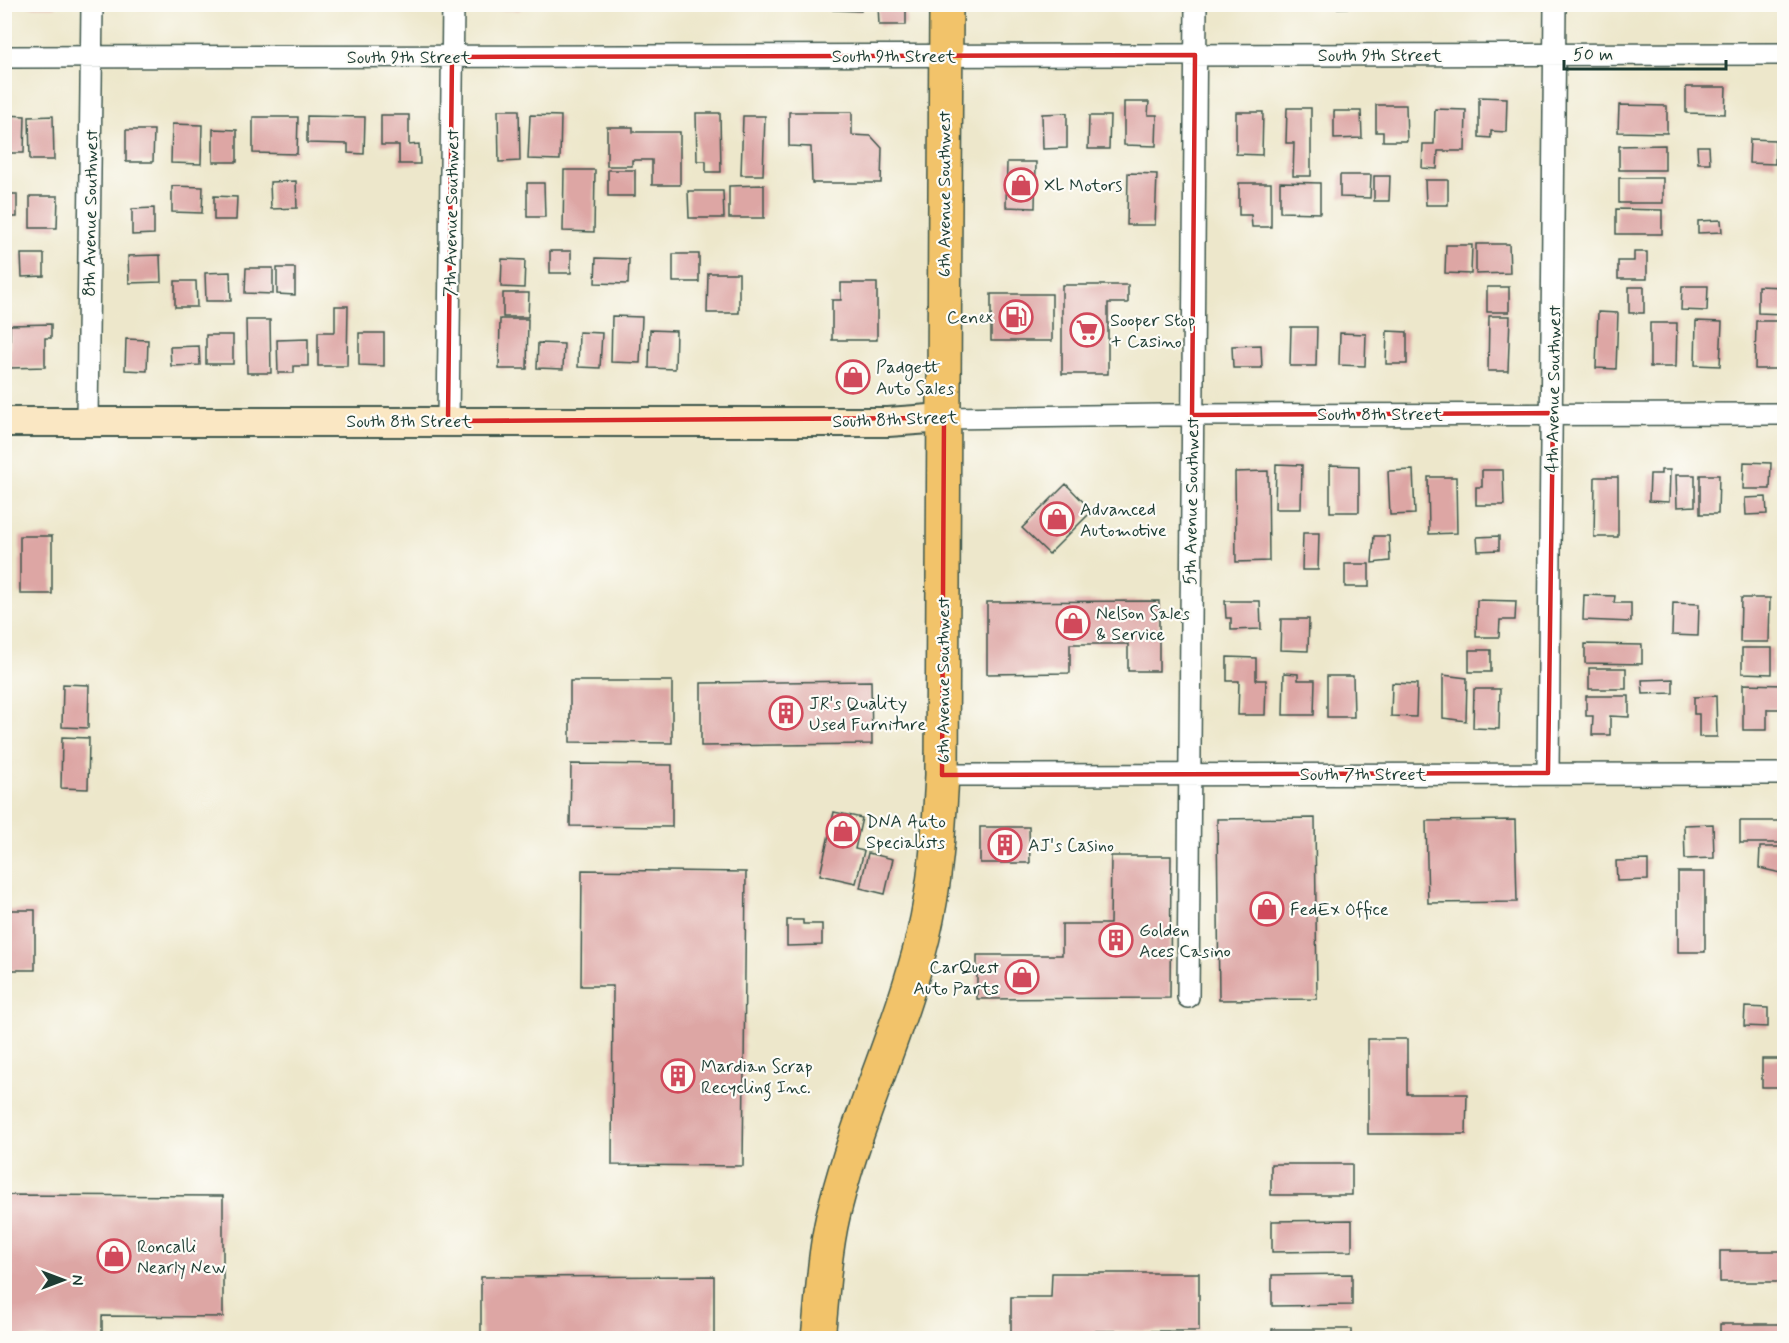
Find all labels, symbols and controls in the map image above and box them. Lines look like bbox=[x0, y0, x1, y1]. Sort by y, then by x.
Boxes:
scale bar bbox=[1564, 33, 1726, 71]
text: 50 m bbox=[1573, 43, 1613, 67]
street label: South 9th Street bbox=[1318, 44, 1443, 68]
street label: South 9th Street bbox=[832, 45, 957, 69]
street label: South 9th Street bbox=[347, 46, 472, 70]
street label: 6th Avenue Southwest bbox=[933, 110, 957, 277]
street label: 8th Avenue Southwest bbox=[78, 128, 104, 297]
street label: 7th Avenue Southwest bbox=[439, 128, 465, 297]
shop icon: XL Motors bbox=[1003, 167, 1039, 203]
place label: XL Motors bbox=[1044, 174, 1122, 198]
fuel station icon: Cenex bbox=[998, 299, 1034, 335]
street label: 4th Avenue Southwest bbox=[1541, 304, 1567, 473]
place label: Cenex bbox=[947, 306, 993, 330]
place label: Sooper Stop + Casino bbox=[1110, 309, 1195, 354]
supermarket icon: Sooper Stop + Casino bbox=[1069, 312, 1105, 348]
place label: Padgett Auto Sales bbox=[876, 356, 954, 401]
shop icon: Padgett Auto Sales bbox=[835, 359, 871, 395]
street label: South 8th Street bbox=[1317, 403, 1443, 427]
street label: South 8th Street bbox=[832, 406, 959, 434]
street label: South 8th Street bbox=[346, 410, 472, 434]
street label: 5th Avenue Southwest bbox=[1179, 416, 1205, 585]
place label: Advanced Automotive bbox=[1080, 498, 1167, 543]
shop icon: Advanced Automotive bbox=[1039, 501, 1075, 537]
street label: 6th Avenue Southwest bbox=[932, 596, 956, 763]
place label: Nelson Sales & Service bbox=[1096, 602, 1190, 647]
shop icon: Nelson Sales & Service bbox=[1055, 605, 1091, 641]
place label: JR's Quality Used Furniture bbox=[809, 692, 926, 737]
building icon: JR's Quality Used Furniture bbox=[768, 695, 804, 731]
street label: South 7th Street bbox=[1300, 763, 1427, 787]
place label: DNA Auto Specialists bbox=[866, 810, 946, 855]
shop icon: DNA Auto Specialists bbox=[825, 813, 861, 849]
building icon: AJ's Casino bbox=[987, 827, 1023, 863]
place label: AJ's Casino bbox=[1028, 834, 1114, 858]
shop icon: FedEx Office bbox=[1249, 891, 1285, 927]
place label: FedEx Office bbox=[1290, 898, 1389, 922]
place label: Golden Aces Casino bbox=[1139, 919, 1231, 964]
building icon: Golden Aces Casino bbox=[1098, 922, 1134, 958]
place label: CarQuest Auto Parts bbox=[913, 956, 1000, 1001]
shop icon: CarQuest Auto Parts bbox=[1004, 959, 1040, 995]
place label: Mardian Scrap Recycling Inc. bbox=[701, 1055, 813, 1102]
building icon: Mardian Scrap Recycling Inc. bbox=[660, 1058, 696, 1094]
place label: Roncalli Nearly New bbox=[137, 1235, 226, 1280]
shop icon: Roncalli Nearly New bbox=[96, 1238, 132, 1274]
north arrow bbox=[33, 1250, 93, 1310]
text: N bbox=[66, 1275, 87, 1285]

